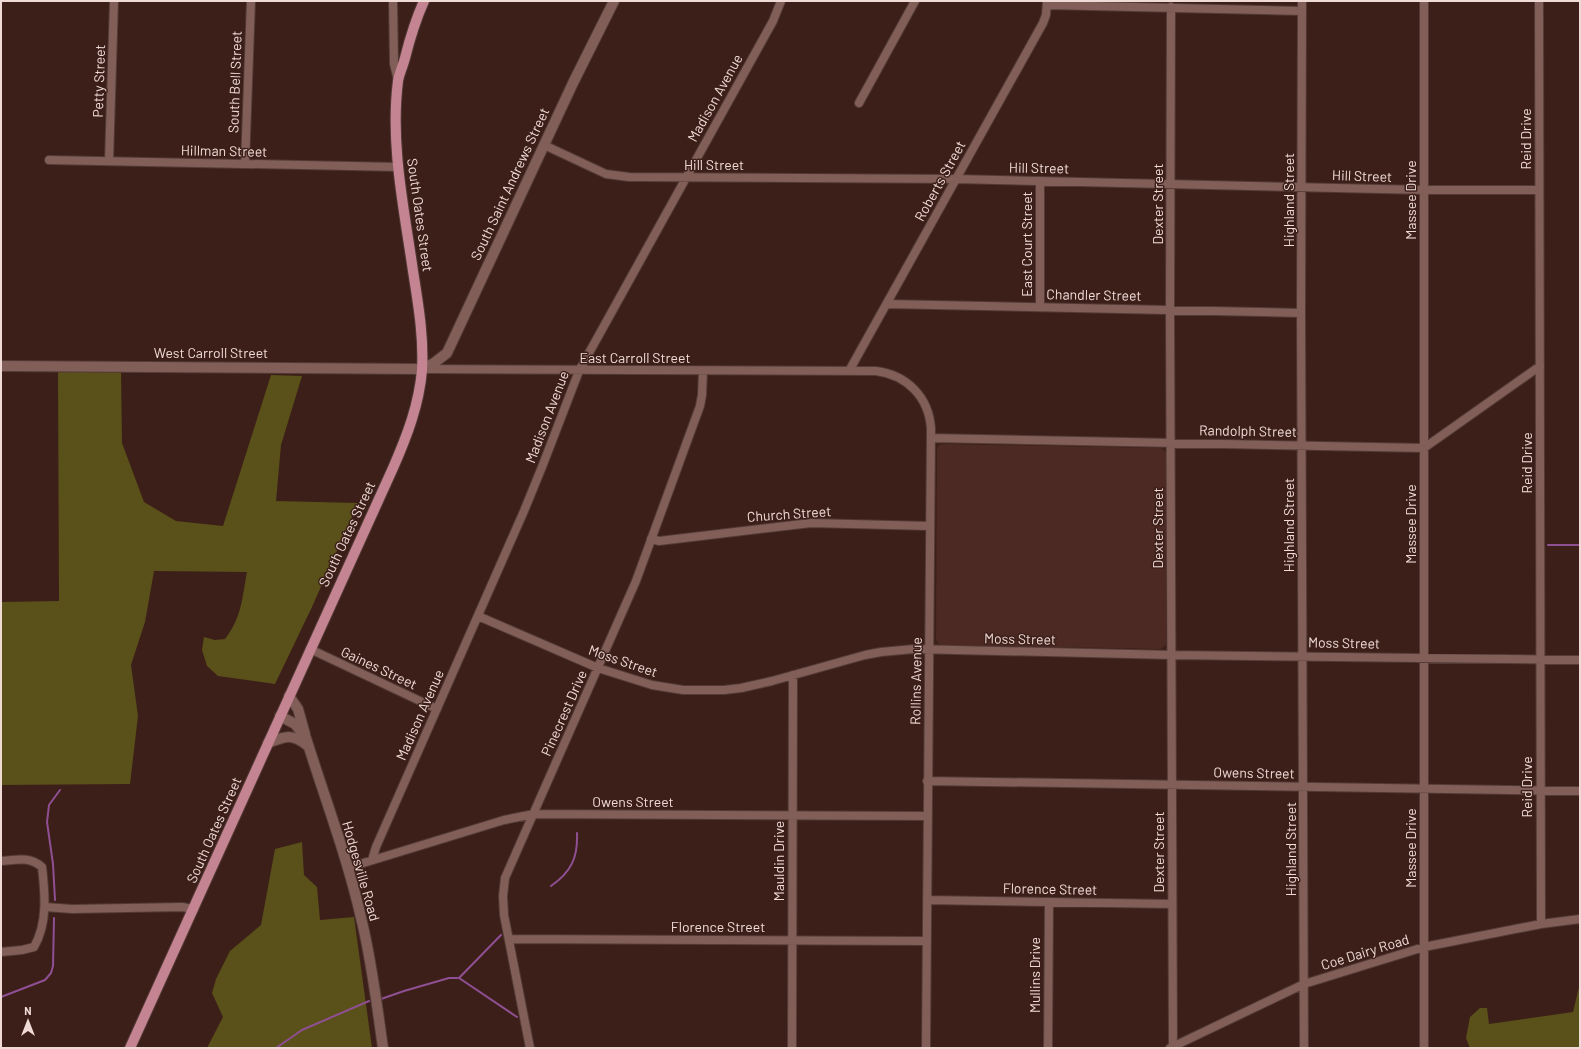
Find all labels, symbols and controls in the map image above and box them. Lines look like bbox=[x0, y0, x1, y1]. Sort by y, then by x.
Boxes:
street label: South Bell Street bbox=[224, 30, 245, 133]
street label: Petty Street bbox=[89, 44, 108, 118]
street label: Madison Avenue bbox=[683, 51, 746, 145]
street label: South Saint Andrews Street bbox=[467, 105, 552, 263]
street label: Reid Drive bbox=[1517, 108, 1534, 170]
street label: Roberts Street bbox=[910, 138, 969, 224]
street label: Hillman Street bbox=[181, 141, 267, 160]
street label: Highland Street bbox=[1280, 153, 1297, 247]
street label: Hill Street bbox=[684, 156, 744, 173]
street label: South Oates Street bbox=[404, 157, 437, 273]
street label: Hill Street bbox=[1009, 158, 1069, 177]
street label: Massee Drive bbox=[1402, 160, 1419, 240]
street label: Dexter Street bbox=[1149, 163, 1166, 245]
street label: Hill Street bbox=[1332, 166, 1392, 185]
street label: East Court Street bbox=[1018, 191, 1035, 297]
street label: Chandler Street bbox=[1046, 285, 1142, 304]
street label: West Carroll Street bbox=[154, 344, 268, 361]
street label: East Carroll Street bbox=[579, 349, 691, 366]
street label: Madison Avenue bbox=[521, 368, 572, 465]
street label: Randolph Street bbox=[1199, 421, 1297, 440]
street label: Reid Drive bbox=[1518, 432, 1535, 494]
street label: South Oates Street bbox=[315, 478, 378, 589]
street label: Highland Street bbox=[1280, 478, 1297, 572]
street label: Massee Drive bbox=[1402, 484, 1419, 564]
street label: Dexter Street bbox=[1149, 487, 1166, 569]
street label: Church Street bbox=[746, 502, 832, 525]
street label: Moss Street bbox=[984, 629, 1056, 648]
street label: Moss Street bbox=[1308, 633, 1380, 652]
street label: Rollins Avenue bbox=[906, 637, 925, 725]
street label: Moss Street bbox=[586, 641, 660, 680]
street label: Gaines Street bbox=[339, 643, 420, 693]
street label: Madison Avenue bbox=[392, 667, 447, 763]
street label: Pinecrest Drive bbox=[537, 667, 590, 758]
street label: Reid Drive bbox=[1518, 756, 1535, 818]
street label: Owens Street bbox=[1213, 763, 1295, 782]
street label: South Oates Street bbox=[183, 774, 245, 886]
street label: Owens Street bbox=[592, 793, 674, 810]
street label: Highland Street bbox=[1282, 802, 1299, 896]
street label: Massee Drive bbox=[1402, 808, 1419, 888]
street label: Dexter Street bbox=[1150, 811, 1167, 893]
street label: Hodgesville Road bbox=[339, 819, 384, 923]
street label: Mauldin Drive bbox=[770, 821, 787, 901]
street label: Florence Street bbox=[1003, 879, 1097, 898]
street label: Florence Street bbox=[671, 918, 765, 935]
street label: Coe Dairy Road bbox=[1319, 930, 1411, 973]
street label: Mullins Drive bbox=[1026, 937, 1043, 1013]
north arrow bbox=[8, 1001, 48, 1041]
text: N bbox=[24, 1004, 32, 1017]

